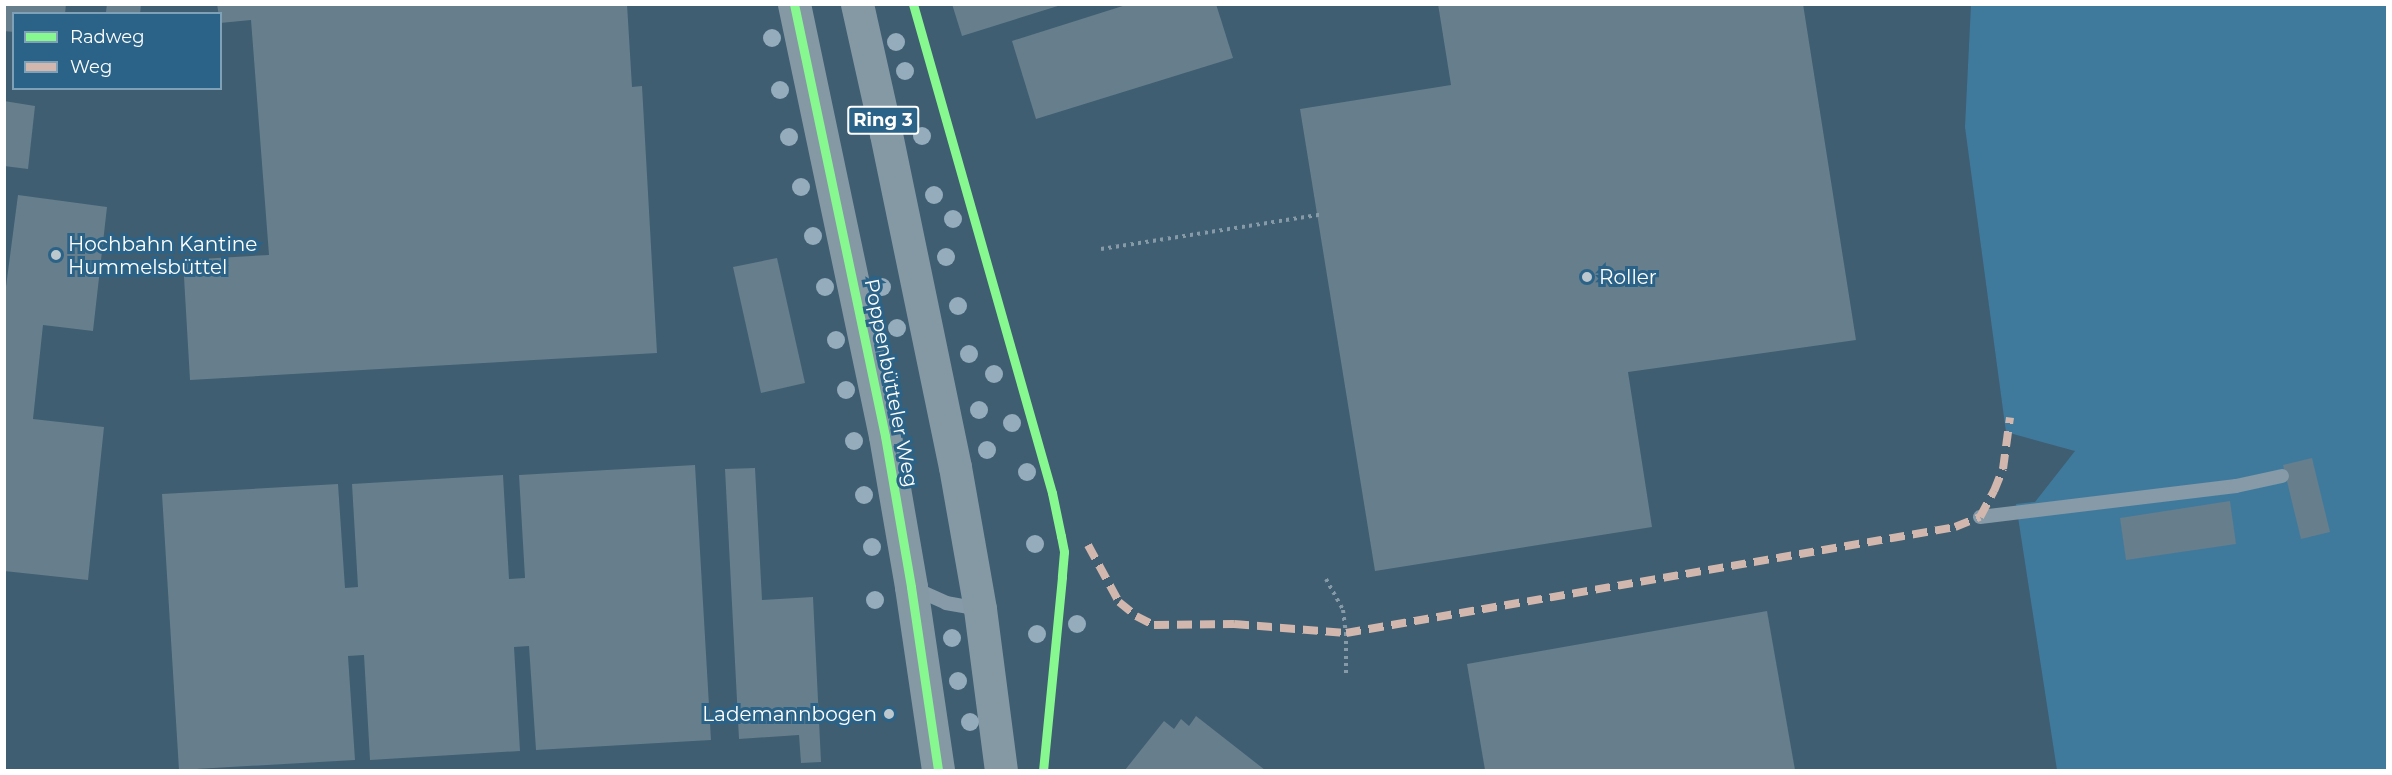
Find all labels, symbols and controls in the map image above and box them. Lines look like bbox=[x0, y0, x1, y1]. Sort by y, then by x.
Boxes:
legend bbox=[12, 12, 222, 90]
text: Radweg bbox=[70, 26, 145, 48]
text: Weg bbox=[70, 56, 112, 78]
road number: Ring 3 bbox=[847, 105, 919, 135]
place label: Hochbahn Kantine Hummelsbüttel bbox=[68, 232, 257, 279]
marker: Hochbahn Kantine Hummelsbüttel bbox=[49, 248, 63, 262]
place label: Roller bbox=[1599, 265, 1657, 289]
marker: Roller bbox=[1580, 270, 1594, 284]
street label: Poppenbütteler Weg bbox=[859, 277, 923, 489]
place label: Lademannbogen bbox=[702, 702, 877, 726]
marker: Lademannbogen bbox=[882, 707, 896, 721]

